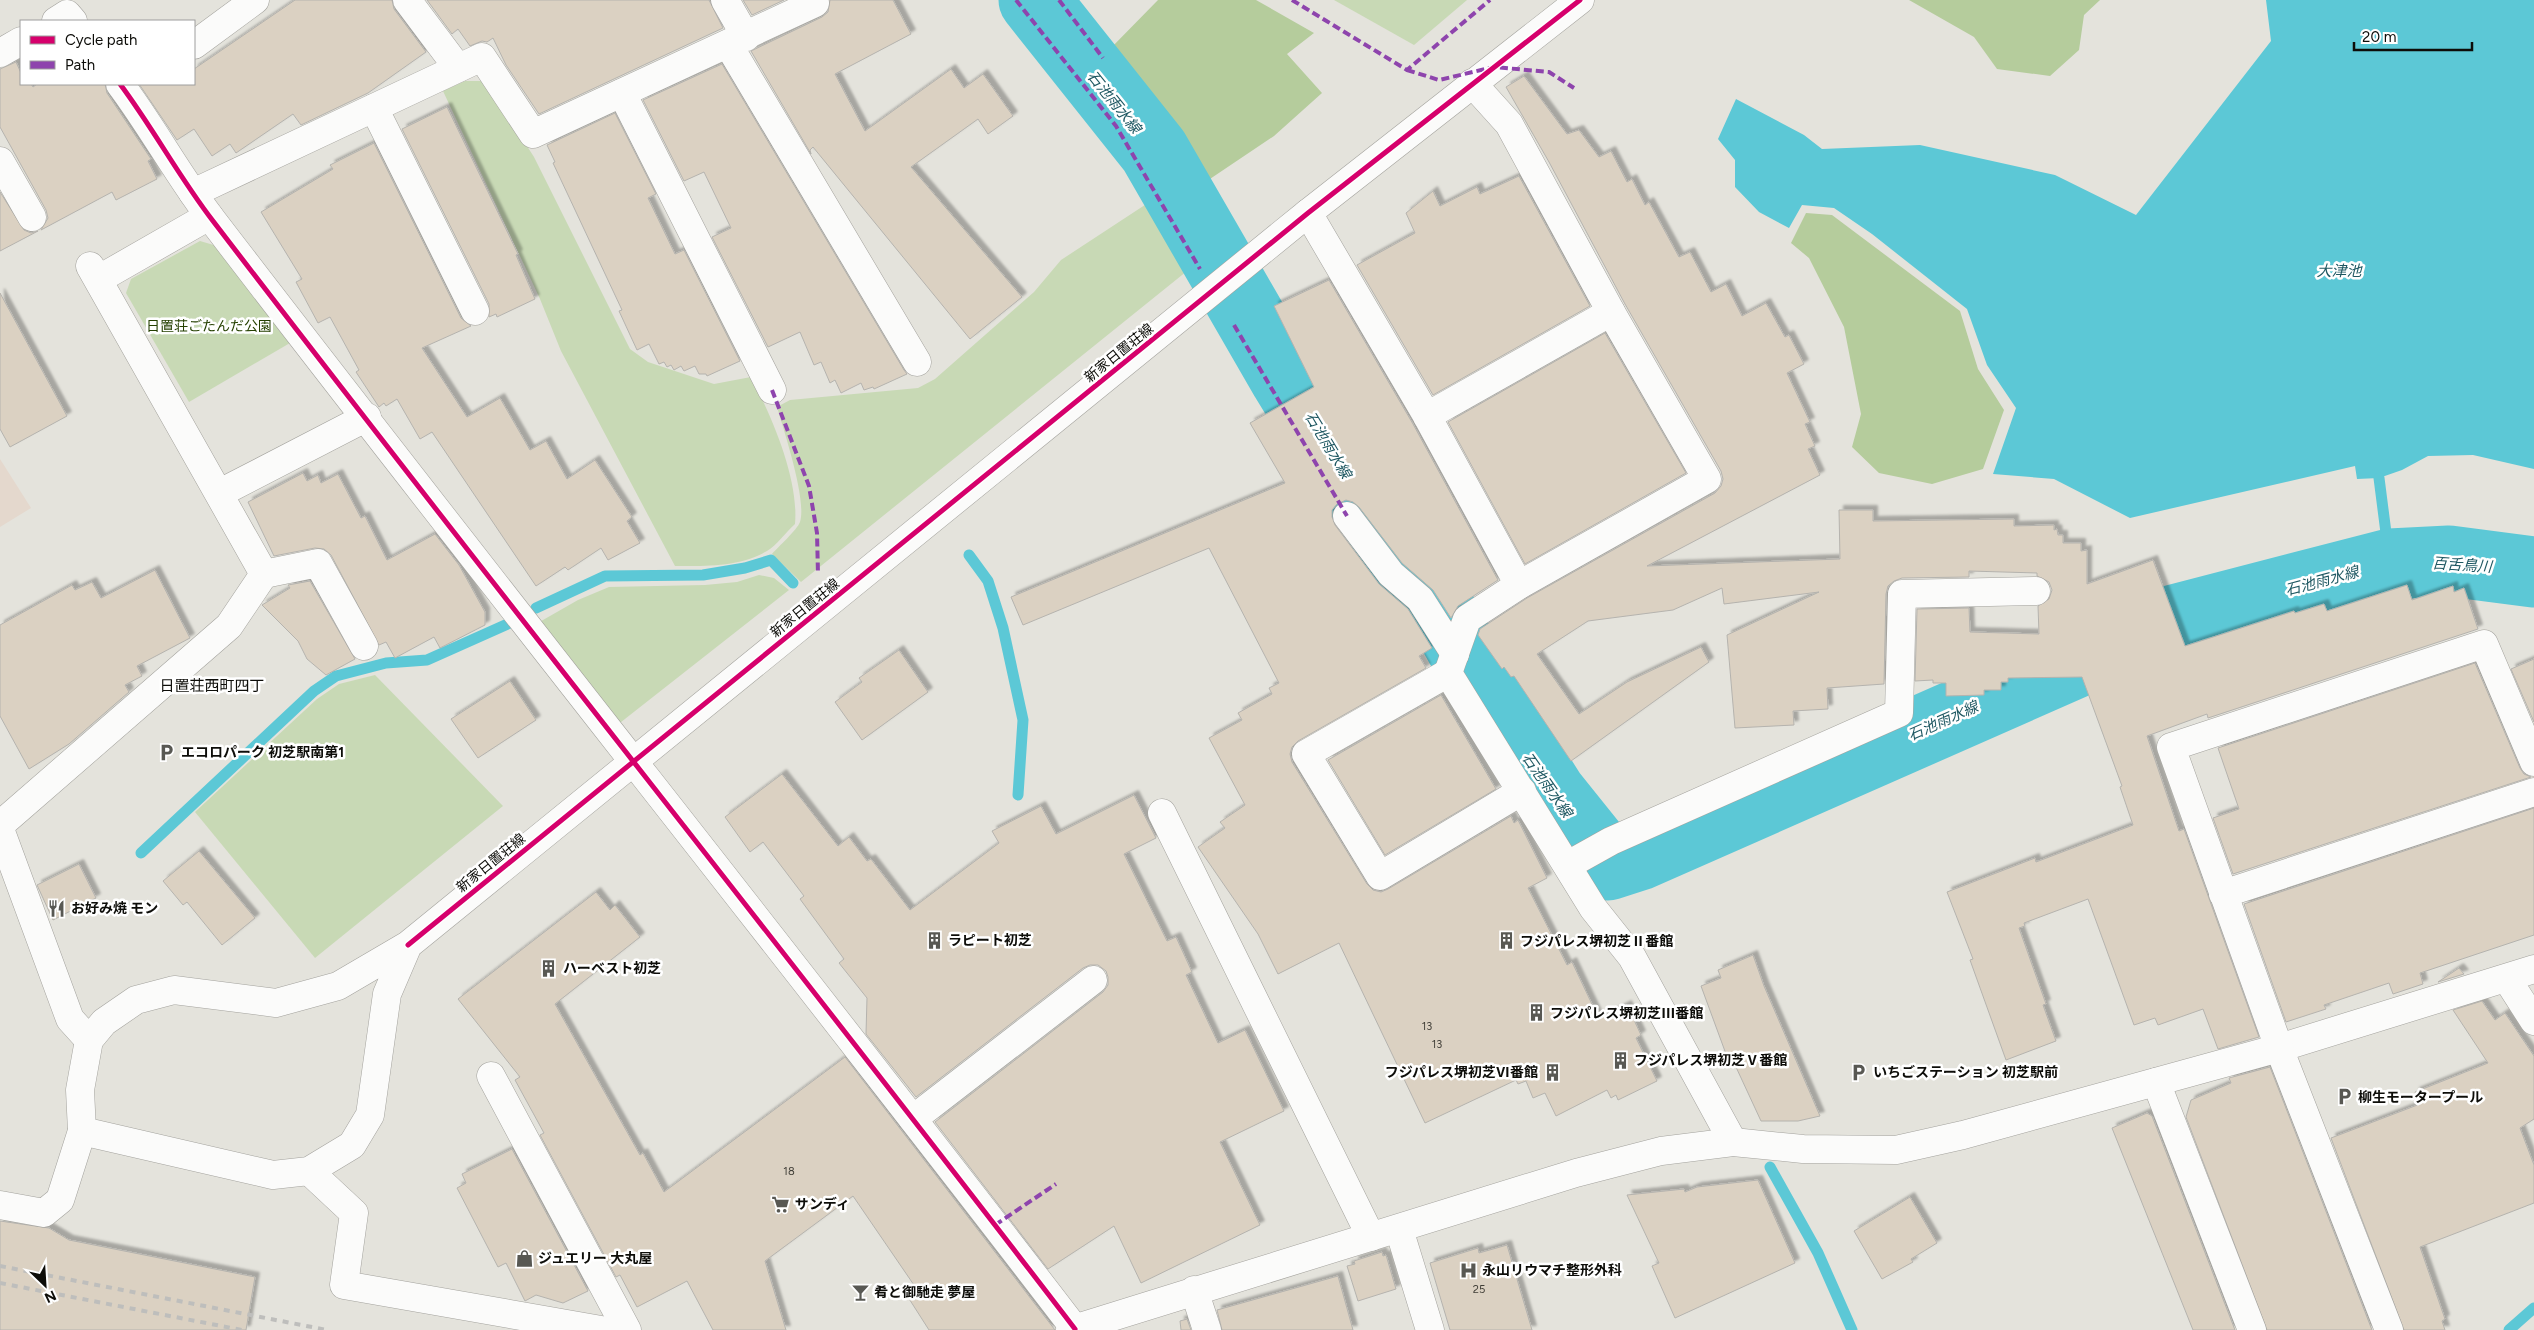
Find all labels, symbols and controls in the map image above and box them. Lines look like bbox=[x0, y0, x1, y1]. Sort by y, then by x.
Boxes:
legend bbox=[20, 20, 195, 85]
scale bar bbox=[2354, 20, 2472, 52]
text: 20 m bbox=[2362, 28, 2396, 46]
text: Cycle path bbox=[65, 31, 137, 49]
text: Path bbox=[65, 56, 95, 74]
water label: 石池雨水線 bbox=[1083, 67, 1146, 138]
water label: 大津池 bbox=[2316, 262, 2363, 280]
park label: 日置荘ごたんだ公園 bbox=[146, 318, 272, 335]
street label: 新家日置荘線 bbox=[1081, 320, 1157, 386]
water label: 石池雨水線 bbox=[1301, 408, 1356, 483]
water label: 百舌鳥川 bbox=[2431, 554, 2495, 576]
water label: 石池雨水線 bbox=[2283, 562, 2362, 599]
street label: 新家日置荘線 bbox=[767, 575, 843, 641]
district label: 日置荘西町四丁 bbox=[159, 677, 265, 695]
water label: 石池雨水線 bbox=[1905, 697, 1983, 744]
parking icon: エコロパーク 初芝駅南第1 bbox=[157, 742, 177, 762]
place label: エコロパーク 初芝駅南第1 bbox=[181, 744, 344, 761]
water label: 石池雨水線 bbox=[1518, 749, 1577, 823]
street label: 新家日置荘線 bbox=[453, 830, 529, 896]
restaurant icon: お好み焼 モン bbox=[47, 898, 67, 918]
place label: お好み焼 モン bbox=[71, 900, 158, 917]
building icon: ラピート初芝 bbox=[924, 930, 944, 950]
building icon: フジパレス堺初芝Ⅱ番館 bbox=[1496, 931, 1516, 951]
place label: ラピート初芝 bbox=[948, 932, 1032, 949]
place label: フジパレス堺初芝Ⅱ番館 bbox=[1520, 933, 1673, 950]
building icon: ハーベスト初芝 bbox=[539, 958, 559, 978]
place label: ハーベスト初芝 bbox=[563, 960, 661, 977]
building icon: フジパレス堺初芝Ⅲ番館 bbox=[1526, 1003, 1546, 1023]
place label: フジパレス堺初芝Ⅲ番館 bbox=[1550, 1005, 1703, 1022]
house number: 13 bbox=[1422, 1020, 1432, 1033]
house number: 13 bbox=[1432, 1038, 1442, 1051]
building icon: フジパレス堺初芝Ⅴ番館 bbox=[1610, 1050, 1630, 1070]
place label: フジパレス堺初芝Ⅴ番館 bbox=[1634, 1052, 1787, 1069]
building icon: フジパレス堺初芝Ⅵ番館 bbox=[1542, 1062, 1562, 1082]
parking icon: いちごステーション 初芝駅前 bbox=[1849, 1062, 1869, 1082]
place label: フジパレス堺初芝Ⅵ番館 bbox=[1385, 1064, 1538, 1081]
place label: いちごステーション 初芝駅前 bbox=[1873, 1064, 2058, 1081]
parking icon: 柳生モータープール bbox=[2334, 1087, 2354, 1107]
place label: 柳生モータープール bbox=[2358, 1089, 2483, 1106]
house number: 18 bbox=[783, 1165, 795, 1178]
supermarket icon: サンディ bbox=[771, 1194, 791, 1214]
place label: サンディ bbox=[795, 1196, 850, 1213]
shop icon: ジュエリー 大丸屋 bbox=[514, 1248, 534, 1268]
place label: ジュエリー 大丸屋 bbox=[538, 1250, 652, 1267]
north arrow bbox=[20, 1260, 70, 1310]
hospital icon: 永山リウマチ整形外科 bbox=[1458, 1260, 1478, 1280]
place label: 永山リウマチ整形外科 bbox=[1482, 1262, 1622, 1279]
bar icon: 肴と御馳走 夢屋 bbox=[850, 1282, 870, 1302]
house number: 25 bbox=[1473, 1283, 1485, 1296]
place label: 肴と御馳走 夢屋 bbox=[874, 1284, 975, 1301]
text: N bbox=[42, 1286, 59, 1306]

